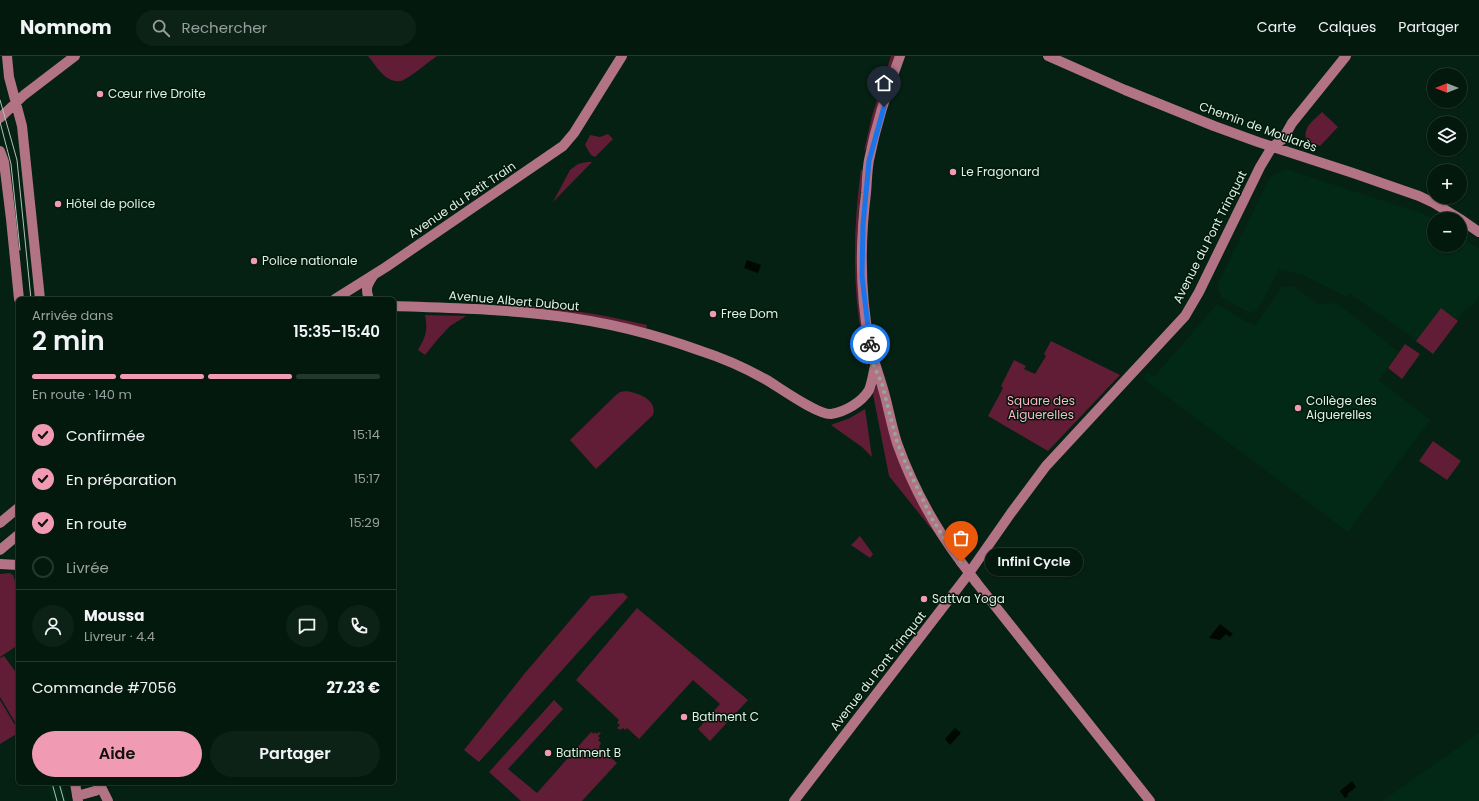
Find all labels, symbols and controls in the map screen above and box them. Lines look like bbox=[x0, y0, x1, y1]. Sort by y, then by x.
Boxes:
search box bbox=[136, 10, 416, 46]
text: Nomnom bbox=[20, 14, 112, 41]
icon: search bbox=[150, 17, 172, 39]
text: Rechercher bbox=[182, 17, 267, 38]
text: Carte bbox=[1257, 17, 1296, 37]
text: Calques bbox=[1318, 17, 1376, 37]
text: Partager bbox=[1398, 17, 1459, 37]
pin bbox=[867, 66, 901, 107]
north arrow bbox=[1427, 68, 1467, 108]
map controls bbox=[1427, 68, 1467, 252]
icon: home bbox=[873, 72, 895, 94]
place label: Cœur rive Droite bbox=[108, 85, 206, 102]
marker: Cœur rive Droite bbox=[95, 89, 105, 99]
street label: Chemin de Moularès bbox=[1197, 97, 1319, 156]
button: layers bbox=[1427, 116, 1467, 156]
street label: Avenue du Petit Train bbox=[405, 157, 519, 242]
place label: Le Fragonard bbox=[961, 163, 1040, 180]
button: + bbox=[1427, 164, 1467, 204]
marker: Le Fragonard bbox=[948, 167, 958, 177]
street label: Avenue du Pont Trinquat bbox=[1169, 167, 1250, 306]
place label: Hôtel de police bbox=[66, 195, 155, 212]
marker: Hôtel de police bbox=[53, 199, 63, 209]
button: − bbox=[1427, 212, 1467, 252]
place label: Police nationale bbox=[262, 252, 357, 269]
marker: Police nationale bbox=[249, 256, 259, 266]
street label: Avenue Albert Dubout bbox=[448, 286, 580, 315]
place label: Free Dom bbox=[721, 305, 778, 322]
text: Arrivée dans bbox=[32, 306, 113, 325]
marker: Free Dom bbox=[708, 309, 718, 319]
text: 15:35–15:40 bbox=[293, 321, 380, 342]
text: 2 min bbox=[32, 323, 105, 359]
courier bbox=[850, 324, 890, 364]
icon: bike bbox=[859, 333, 881, 355]
text: En route · 140 m bbox=[32, 385, 132, 404]
park label: Square des Aiguerelles bbox=[1007, 392, 1075, 423]
place label: Collège des Aiguerelles bbox=[1306, 392, 1377, 423]
marker: Collège des Aiguerelles bbox=[1293, 403, 1303, 413]
icon: check bbox=[32, 424, 54, 446]
text: Confirmée bbox=[66, 425, 145, 446]
text: 15:14 bbox=[353, 425, 380, 444]
icon: check bbox=[32, 468, 54, 490]
text: En préparation bbox=[66, 469, 177, 490]
text: 15:17 bbox=[354, 469, 380, 488]
icon: check bbox=[32, 512, 54, 534]
text: En route bbox=[66, 513, 127, 534]
text: 15:29 bbox=[349, 513, 380, 532]
pin bbox=[944, 521, 978, 562]
icon: bag bbox=[950, 527, 972, 549]
callout: Infini Cycle bbox=[985, 548, 1083, 576]
text: Infini Cycle bbox=[998, 552, 1070, 571]
text: Livrée bbox=[66, 557, 109, 578]
place label: Sattva Yoga bbox=[932, 590, 1005, 607]
marker: Sattva Yoga bbox=[919, 594, 929, 604]
button: person bbox=[32, 605, 74, 647]
text: Moussa bbox=[84, 605, 144, 626]
button: chat bbox=[286, 605, 328, 647]
button: phone bbox=[338, 605, 380, 647]
street label: Avenue du Pont Trinquat bbox=[826, 608, 930, 734]
text: Livreur · 4.4 bbox=[84, 627, 155, 646]
text: Commande #7056 bbox=[32, 677, 176, 698]
text: 27.23 € bbox=[326, 677, 380, 698]
place label: Batiment C bbox=[692, 708, 759, 725]
marker: Batiment C bbox=[679, 712, 689, 722]
button: Aide bbox=[32, 731, 202, 777]
button: Partager bbox=[210, 731, 380, 777]
place label: Batiment B bbox=[556, 744, 621, 761]
marker: Batiment B bbox=[543, 748, 553, 758]

